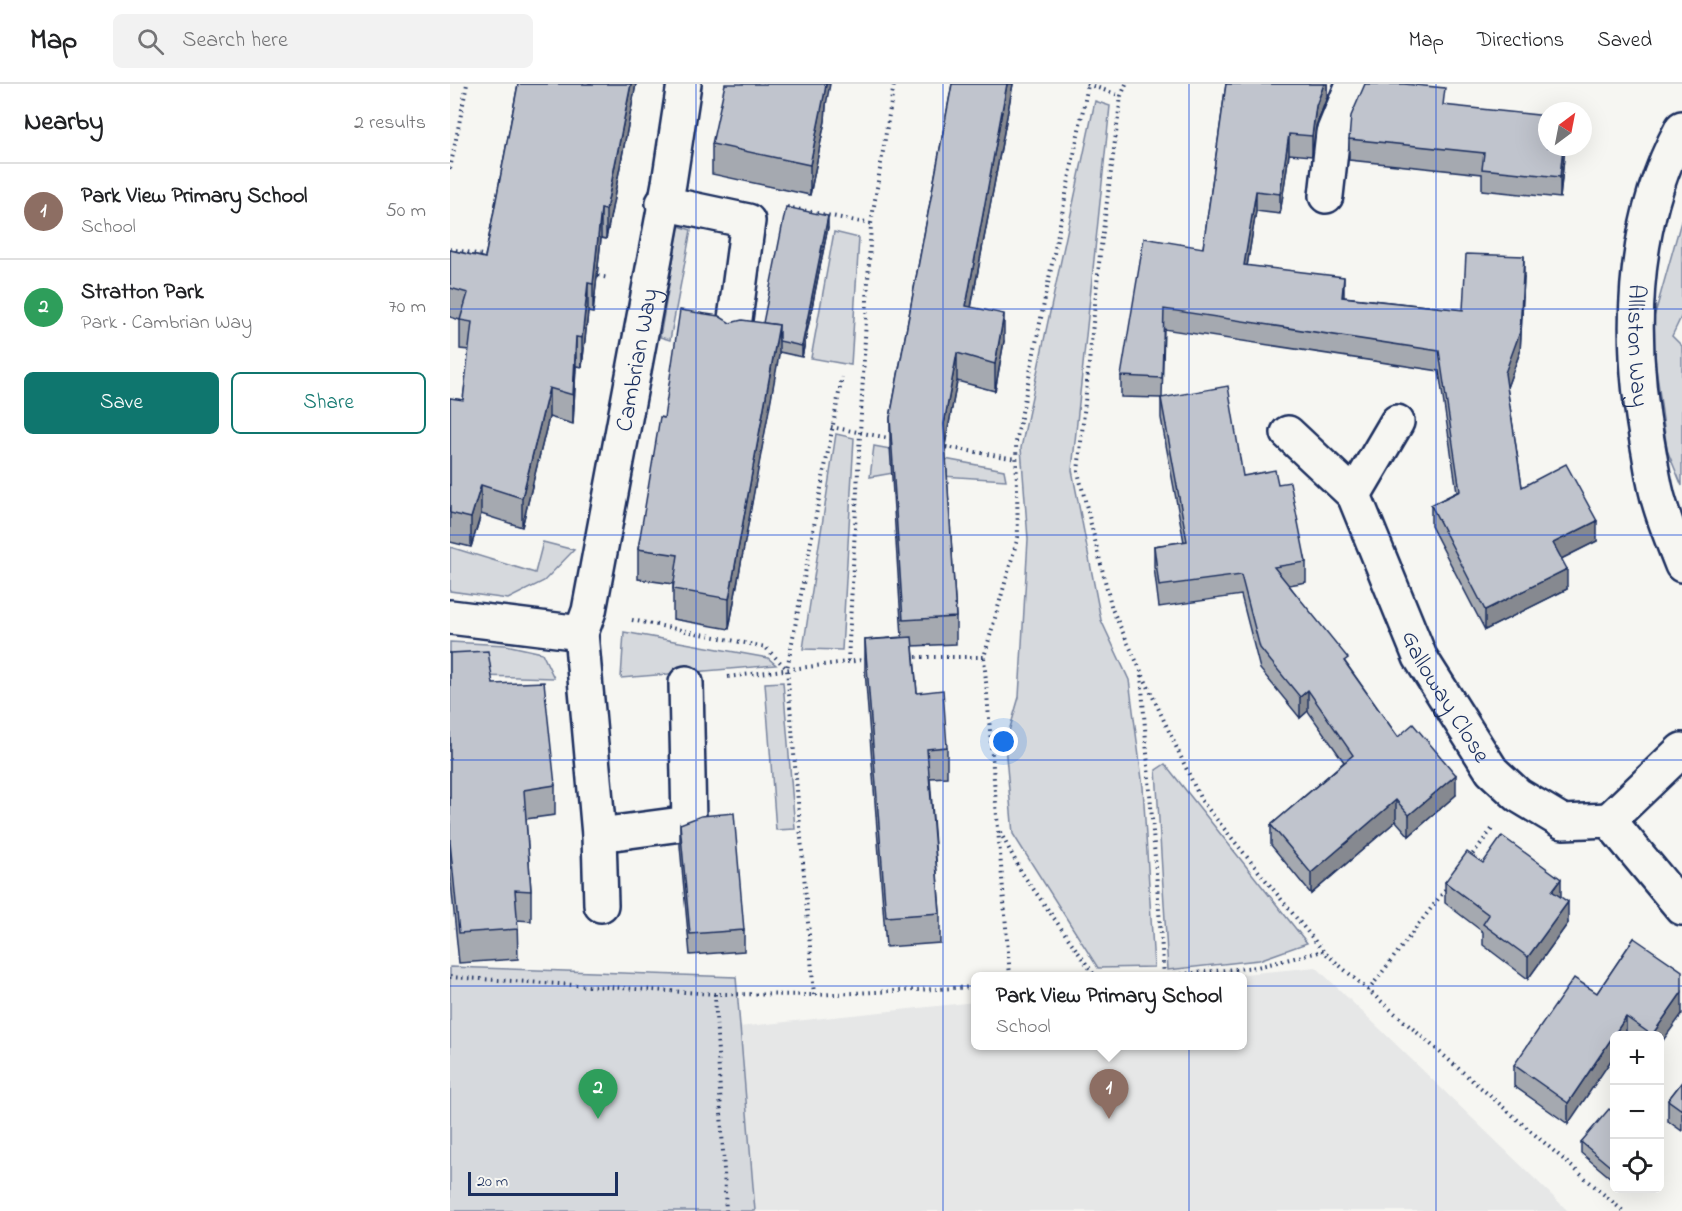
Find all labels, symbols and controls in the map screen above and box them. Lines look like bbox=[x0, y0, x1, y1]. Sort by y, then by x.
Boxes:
search box bbox=[113, 14, 533, 68]
text: Map bbox=[30, 21, 77, 62]
icon: search bbox=[134, 25, 167, 58]
text: Search here bbox=[182, 25, 288, 57]
text: Map bbox=[1408, 26, 1444, 56]
text: Directions bbox=[1477, 26, 1564, 56]
text: Saved bbox=[1597, 26, 1652, 56]
north arrow bbox=[1538, 102, 1592, 156]
text: Nearby bbox=[24, 104, 103, 142]
text: 2 results bbox=[354, 109, 426, 138]
text: Park View Primary School bbox=[81, 181, 307, 213]
text: 1 bbox=[40, 197, 47, 226]
text: 50 m bbox=[385, 197, 426, 226]
text: School bbox=[81, 213, 136, 242]
text: Stratton Park bbox=[81, 277, 204, 309]
street label: Alliston Way bbox=[1616, 283, 1656, 409]
street label: Cambrian Way bbox=[608, 286, 670, 435]
text: 2 bbox=[39, 293, 48, 322]
text: 70 m bbox=[389, 293, 426, 322]
text: Park · Cambrian Way bbox=[81, 309, 252, 338]
button: Save bbox=[24, 372, 219, 434]
button: Share bbox=[231, 372, 426, 434]
street label: Galloway Close bbox=[1391, 626, 1498, 771]
your location bbox=[989, 727, 1018, 756]
popup bbox=[971, 972, 1247, 1050]
text: Park View Primary School bbox=[996, 981, 1222, 1013]
text: School bbox=[996, 1013, 1051, 1042]
map controls bbox=[1610, 1031, 1664, 1193]
button: + bbox=[1610, 1031, 1664, 1085]
pin: 2 bbox=[578, 1070, 618, 1119]
pin: 1 bbox=[1090, 1070, 1128, 1119]
button: − bbox=[1610, 1085, 1664, 1139]
button: locate bbox=[1610, 1139, 1664, 1193]
scale bar bbox=[468, 1169, 618, 1196]
text: 20 m bbox=[477, 1170, 508, 1194]

